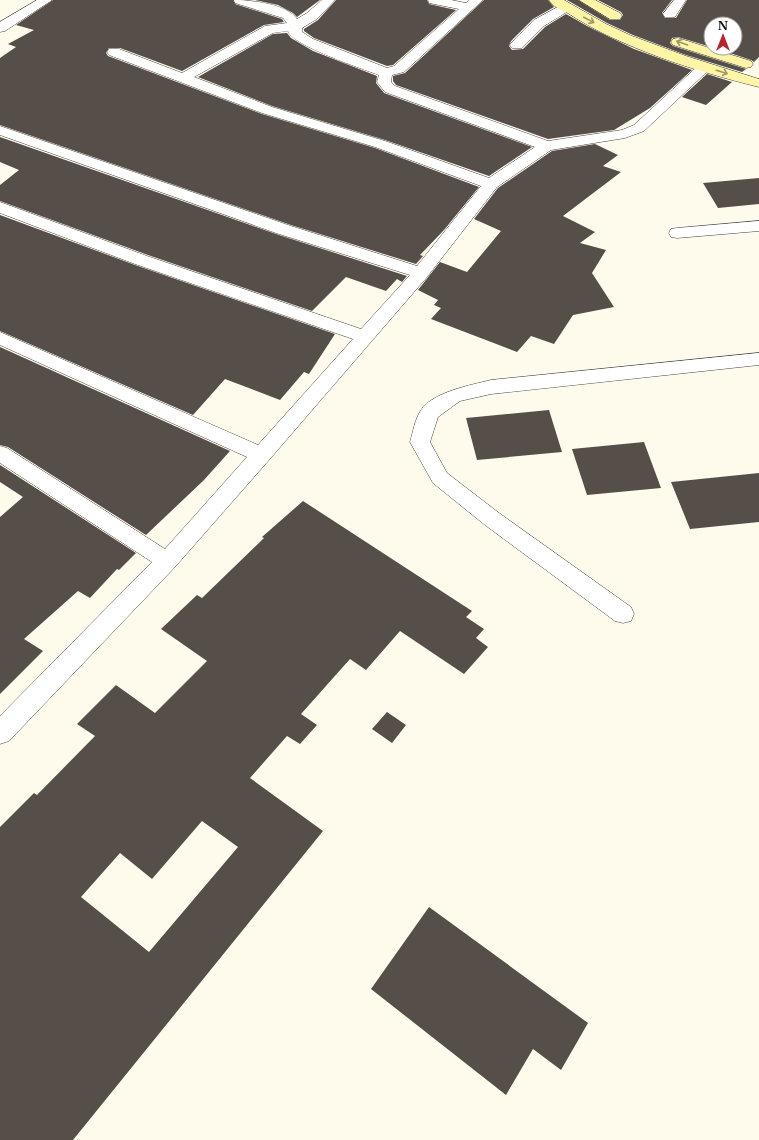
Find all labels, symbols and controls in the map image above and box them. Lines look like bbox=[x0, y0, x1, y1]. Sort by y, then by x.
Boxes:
one-way arrow bbox=[583, 16, 595, 24]
north arrow bbox=[703, 16, 743, 56]
text: N bbox=[718, 19, 729, 33]
one-way arrow bbox=[676, 39, 689, 46]
one-way arrow bbox=[716, 69, 729, 76]

